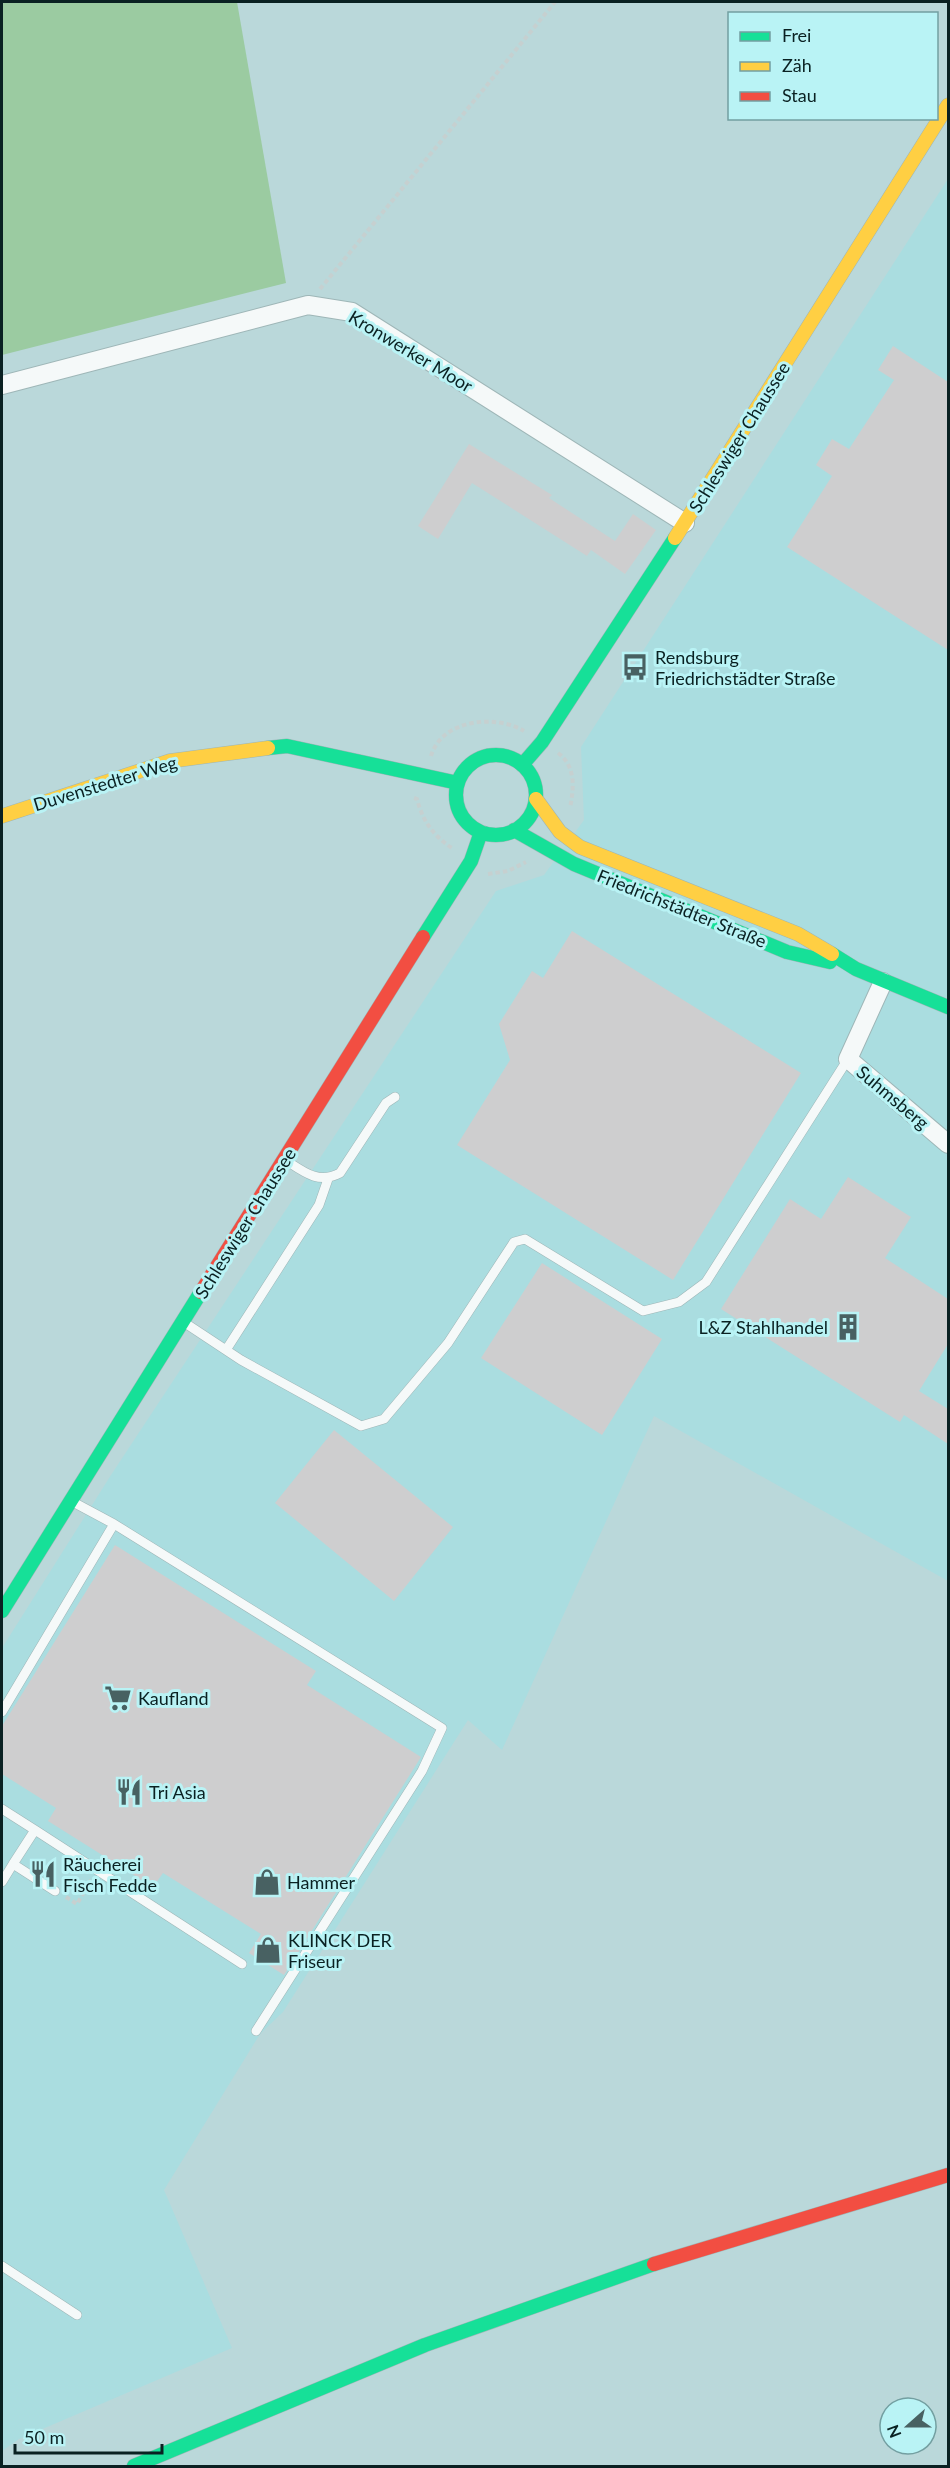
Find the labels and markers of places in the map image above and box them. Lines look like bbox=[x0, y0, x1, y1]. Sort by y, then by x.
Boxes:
place label: Rendsburg Friedrichstädter Straße bbox=[655, 646, 835, 689]
bus stop icon: Rendsburg Friedrichstädter Straße bbox=[620, 652, 650, 682]
building icon: L&Z Stahlhandel bbox=[833, 1312, 863, 1342]
place label: L&Z Stahlhandel bbox=[698, 1316, 828, 1338]
supermarket icon: Kaufland bbox=[103, 1683, 133, 1713]
place label: Kaufland bbox=[138, 1687, 209, 1709]
restaurant icon: Tri Asia bbox=[114, 1777, 144, 1807]
place label: Tri Asia bbox=[149, 1781, 206, 1803]
place label: Räucherei Fisch Fedde bbox=[63, 1853, 157, 1896]
restaurant icon: Räucherei Fisch Fedde bbox=[28, 1859, 58, 1889]
shop icon: Hammer bbox=[252, 1867, 282, 1897]
place label: Hammer bbox=[287, 1871, 356, 1893]
place label: KLINCK DER Friseur bbox=[288, 1929, 393, 1972]
shop icon: KLINCK DER Friseur bbox=[253, 1935, 283, 1965]

